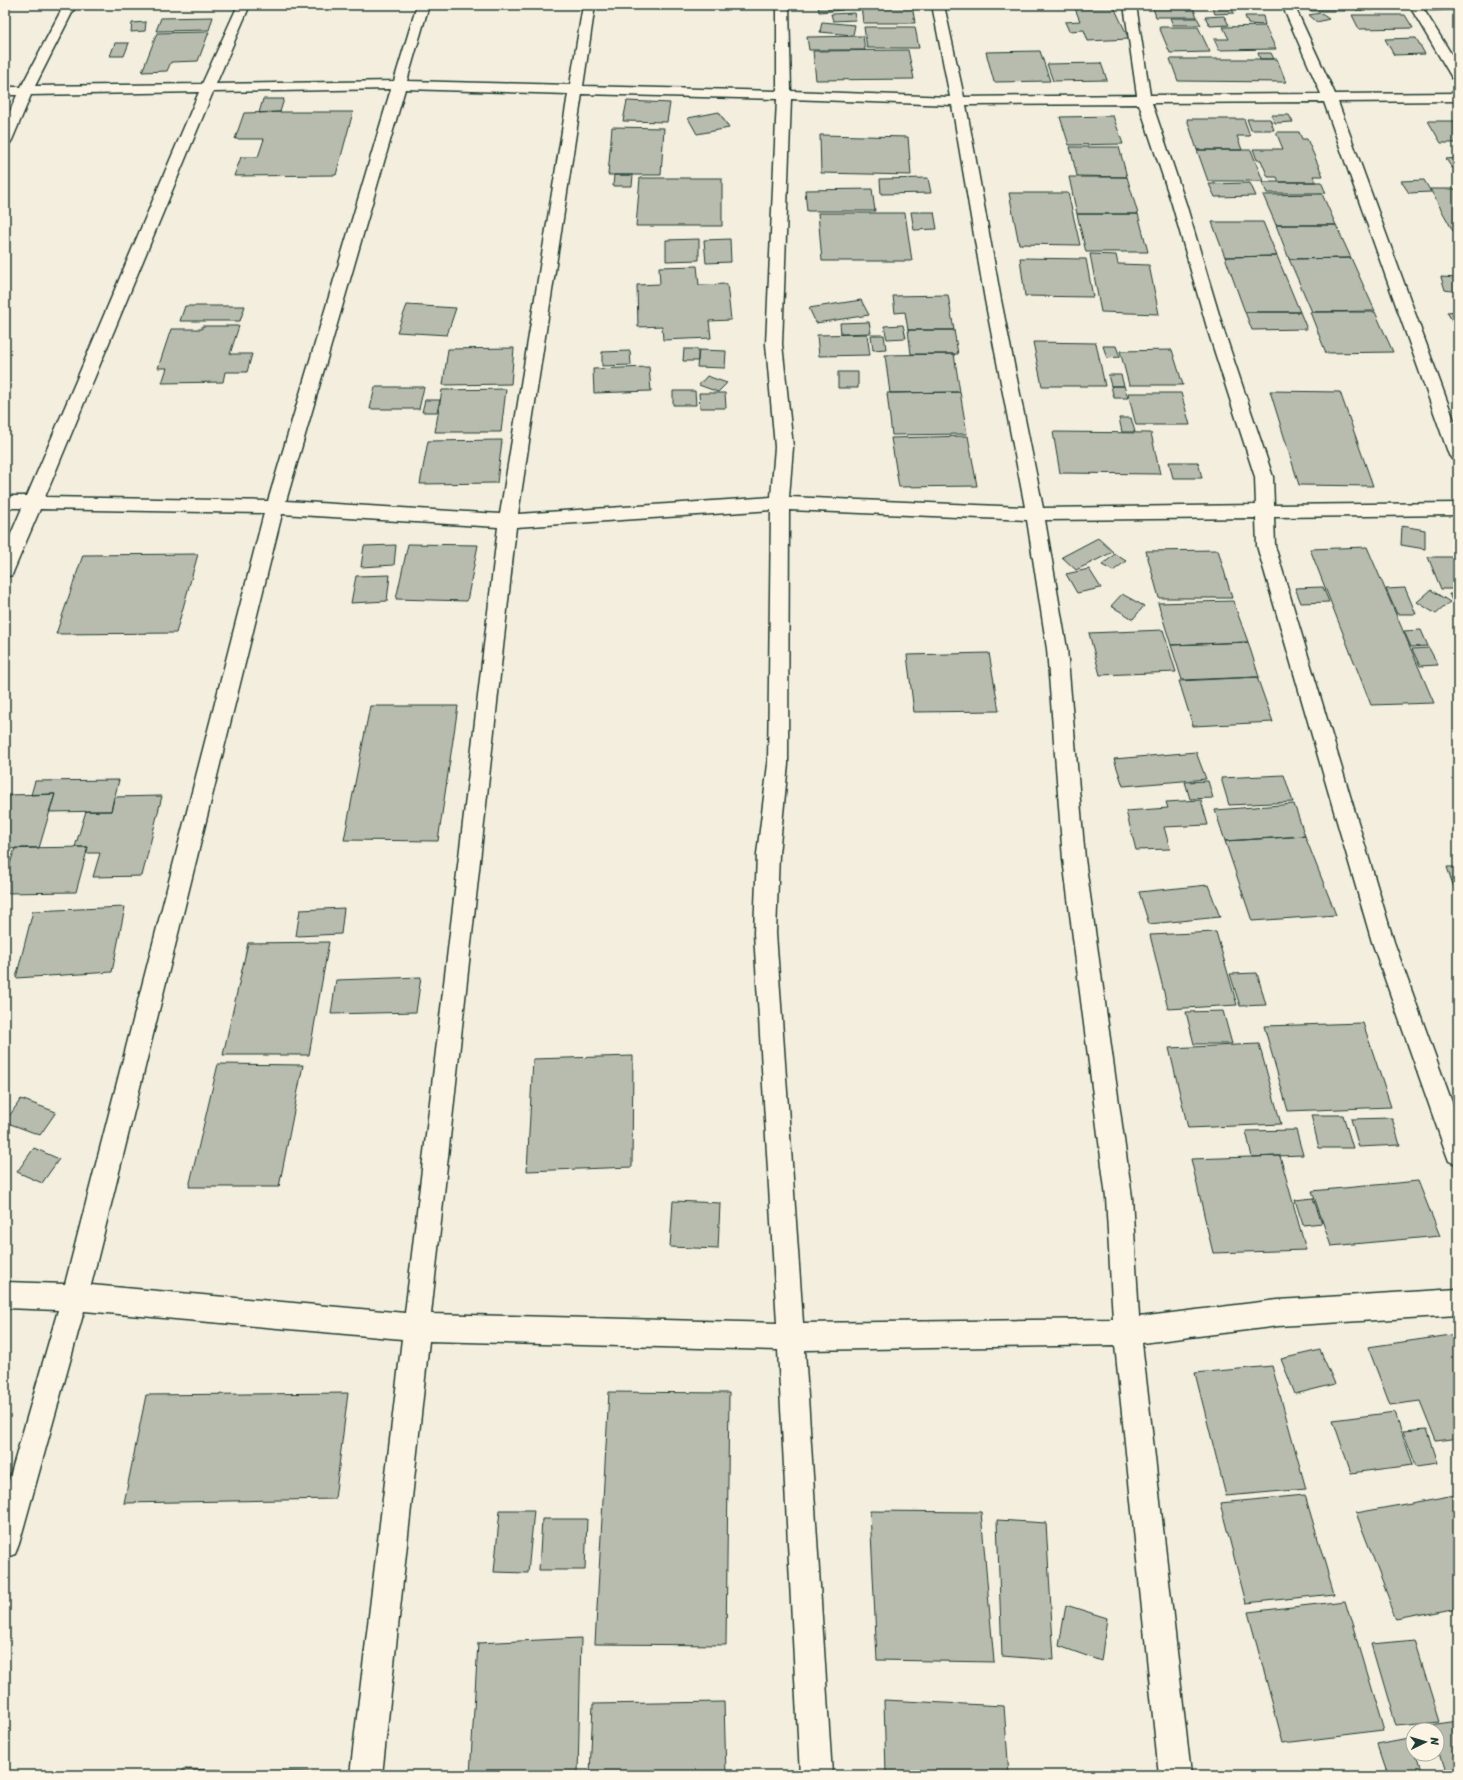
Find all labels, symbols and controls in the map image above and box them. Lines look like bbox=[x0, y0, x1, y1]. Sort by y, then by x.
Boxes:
north arrow bbox=[1405, 1722, 1445, 1762]
text: N bbox=[1425, 1736, 1444, 1746]

